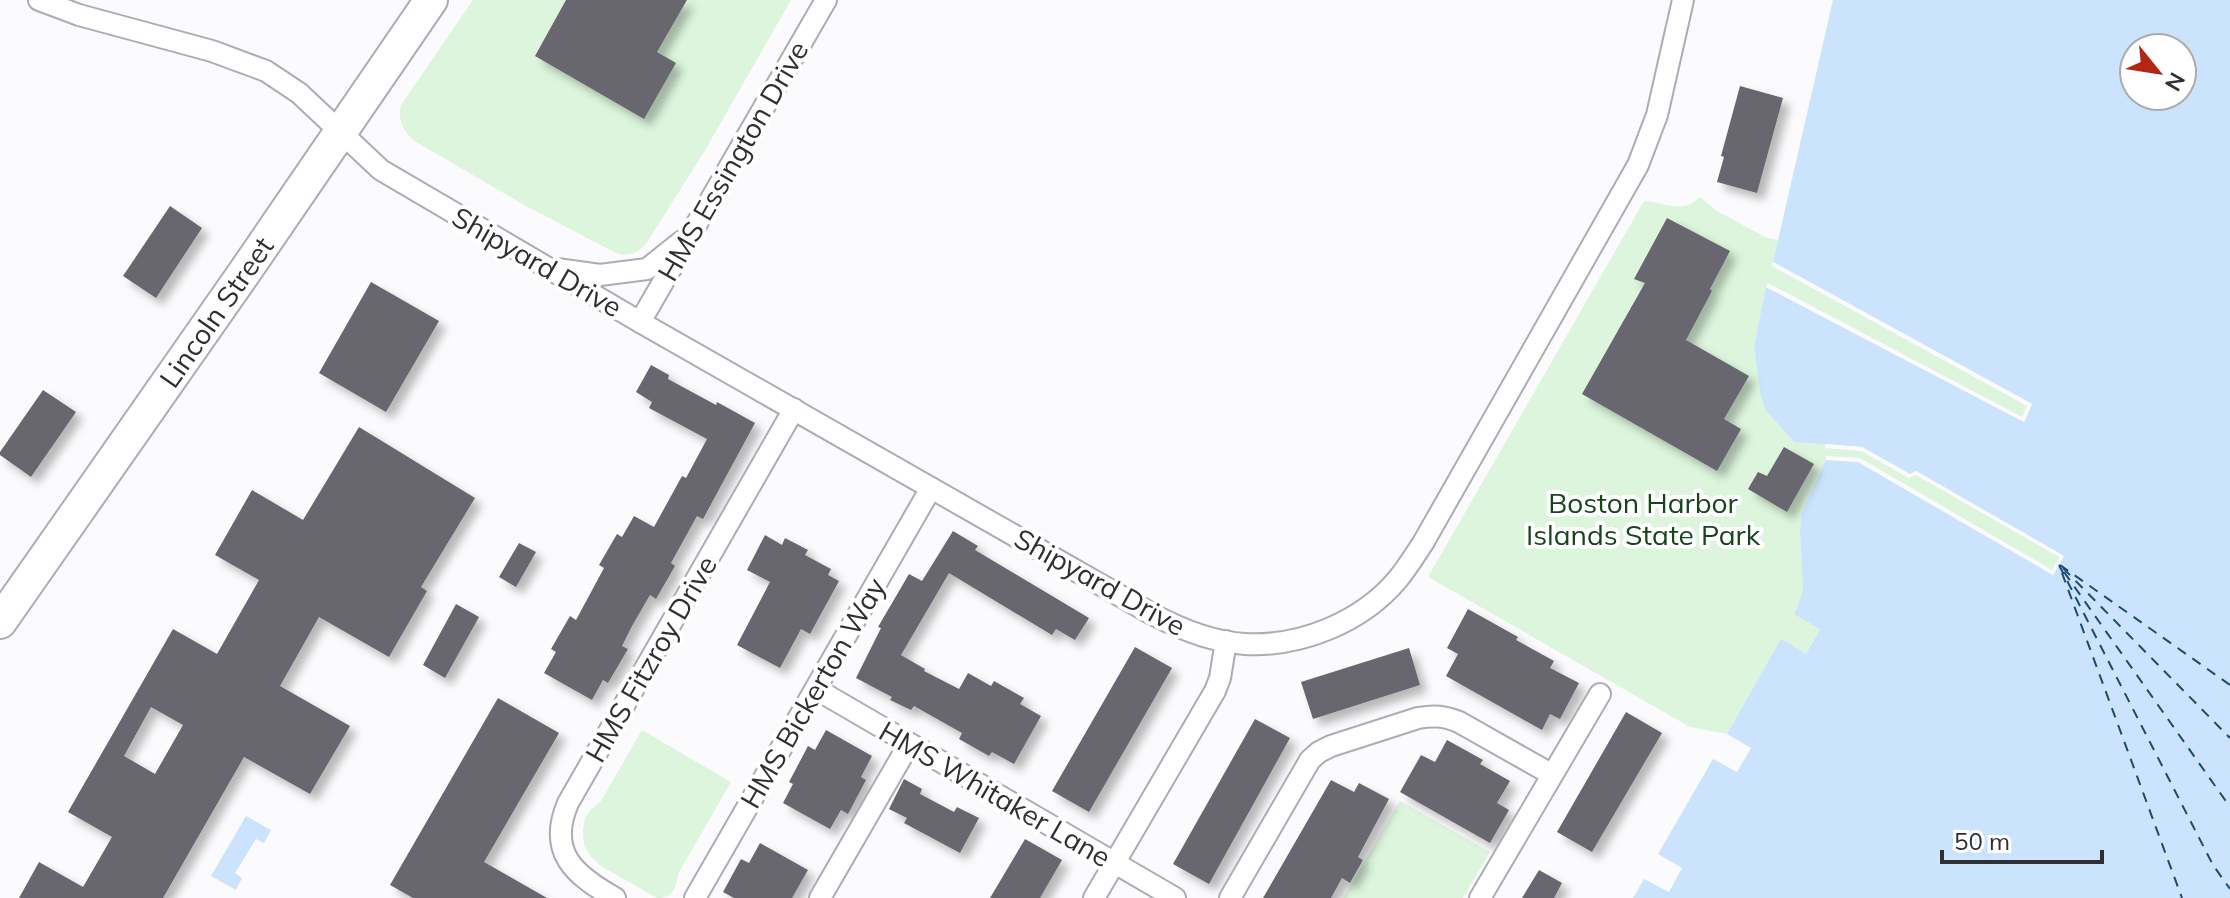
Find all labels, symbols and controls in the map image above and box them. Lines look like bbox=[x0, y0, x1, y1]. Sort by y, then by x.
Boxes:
north arrow bbox=[2118, 32, 2198, 112]
street label: HMS Essington Drive bbox=[650, 35, 816, 287]
text: N bbox=[2159, 68, 2192, 96]
street label: Shipyard Drive bbox=[446, 199, 628, 324]
street label: Lincoln Street bbox=[151, 230, 281, 394]
park label: Boston Harbor Islands State Park bbox=[1526, 485, 1761, 552]
street label: Shipyard Drive bbox=[1009, 520, 1192, 643]
street label: HMS Fitzroy Drive bbox=[577, 549, 724, 768]
street label: HMS Bickerton Way bbox=[732, 571, 893, 814]
street label: HMS Whitaker Lane bbox=[873, 713, 1117, 874]
scale bar bbox=[1942, 814, 2102, 864]
text: 50 m bbox=[1954, 826, 2010, 856]

